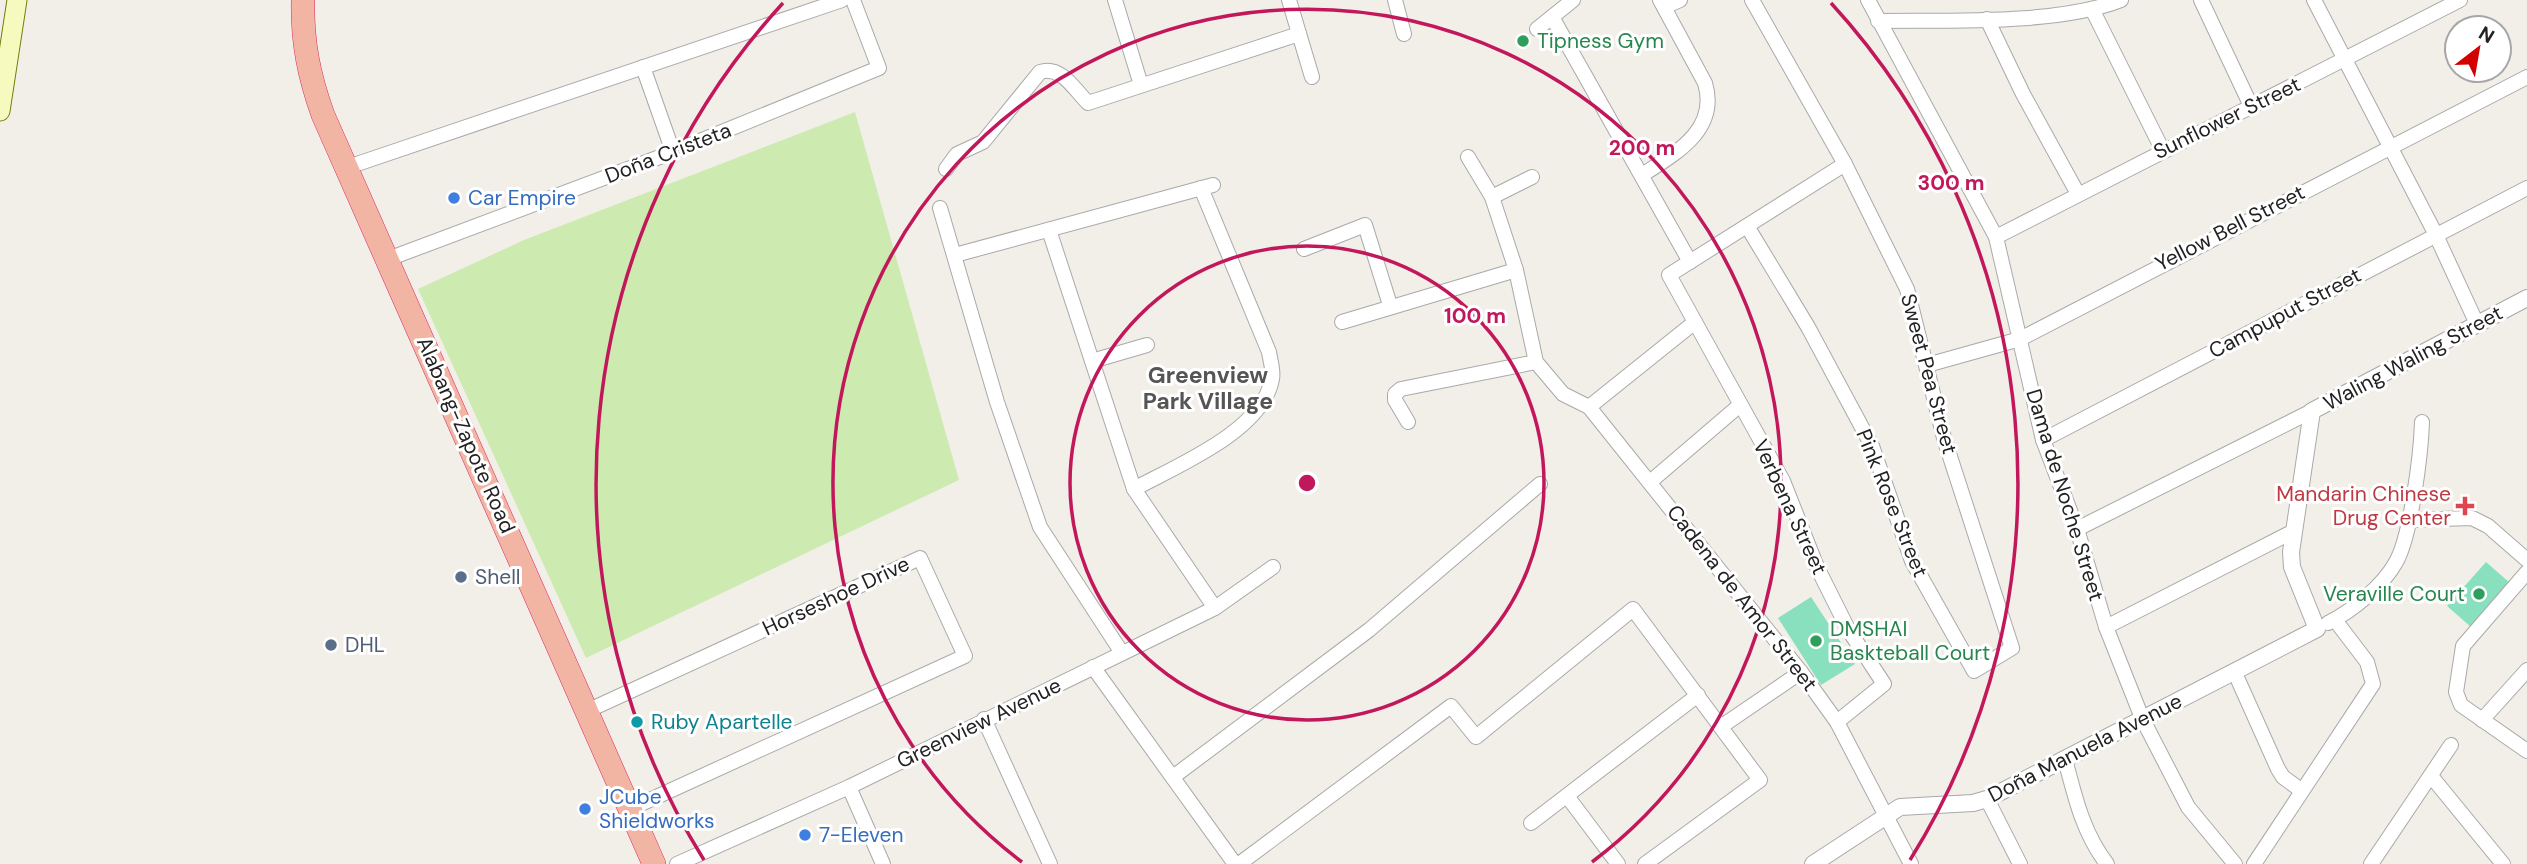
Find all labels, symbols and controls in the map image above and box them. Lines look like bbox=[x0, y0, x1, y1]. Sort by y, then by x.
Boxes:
north arrow bbox=[2443, 14, 2513, 84]
text: N bbox=[2474, 21, 2499, 49]
place label: Tipness Gym bbox=[1537, 27, 1664, 55]
marker: Tipness Gym bbox=[1515, 33, 1531, 49]
street label: Sunflower Street bbox=[2149, 70, 2305, 166]
street label: Doña Cristeta bbox=[601, 116, 735, 190]
text: 200 m bbox=[1609, 134, 1675, 162]
text: 300 m bbox=[1918, 169, 1984, 197]
street label: Yellow Bell Street bbox=[2150, 178, 2310, 278]
place label: Car Empire bbox=[468, 184, 576, 212]
marker: Car Empire bbox=[446, 190, 462, 206]
street label: Campuput Street bbox=[2204, 261, 2366, 365]
street label: Sweet Pea Street bbox=[1894, 291, 1964, 457]
street label: Waling Waling Street bbox=[2319, 299, 2507, 417]
text: 100 m bbox=[1444, 302, 1506, 330]
street label: Alabang-Zapote Road bbox=[410, 332, 522, 538]
district label: Greenview Park Village bbox=[1143, 360, 1273, 416]
street label: Dama de Noche Street bbox=[2019, 386, 2111, 604]
street label: Pink Rose Street bbox=[1850, 425, 1934, 581]
street label: Verbena Street bbox=[1746, 435, 1834, 579]
centre of rings bbox=[1295, 471, 1319, 495]
place label: Mandarin Chinese Drug Center bbox=[2276, 480, 2451, 532]
marker: Mandarin Chinese Drug Center bbox=[2457, 498, 2473, 514]
street label: Cadena de Amor Street bbox=[1660, 499, 1824, 697]
street label: Horseshoe Drive bbox=[758, 550, 914, 642]
place label: Shell bbox=[475, 563, 521, 591]
marker: Shell bbox=[453, 569, 469, 585]
place label: Veraville Court bbox=[2323, 580, 2465, 608]
marker: Veraville Court bbox=[2471, 586, 2487, 602]
place label: DMSHAI Baskteball Court bbox=[1830, 615, 1990, 667]
place label: DHL bbox=[345, 631, 385, 659]
marker: DMSHAI Baskteball Court bbox=[1808, 633, 1824, 649]
marker: DHL bbox=[323, 637, 339, 653]
street label: Greenview Avenue bbox=[892, 671, 1066, 775]
street label: Doña Manuela Avenue bbox=[1983, 687, 2187, 809]
place label: Ruby Apartelle bbox=[651, 708, 793, 736]
marker: Ruby Apartelle bbox=[629, 714, 645, 730]
place label: JCube Shieldworks bbox=[599, 783, 714, 835]
marker: JCube Shieldworks bbox=[577, 801, 593, 817]
place label: 7-Eleven bbox=[819, 821, 903, 849]
marker: 7-Eleven bbox=[797, 827, 813, 843]

